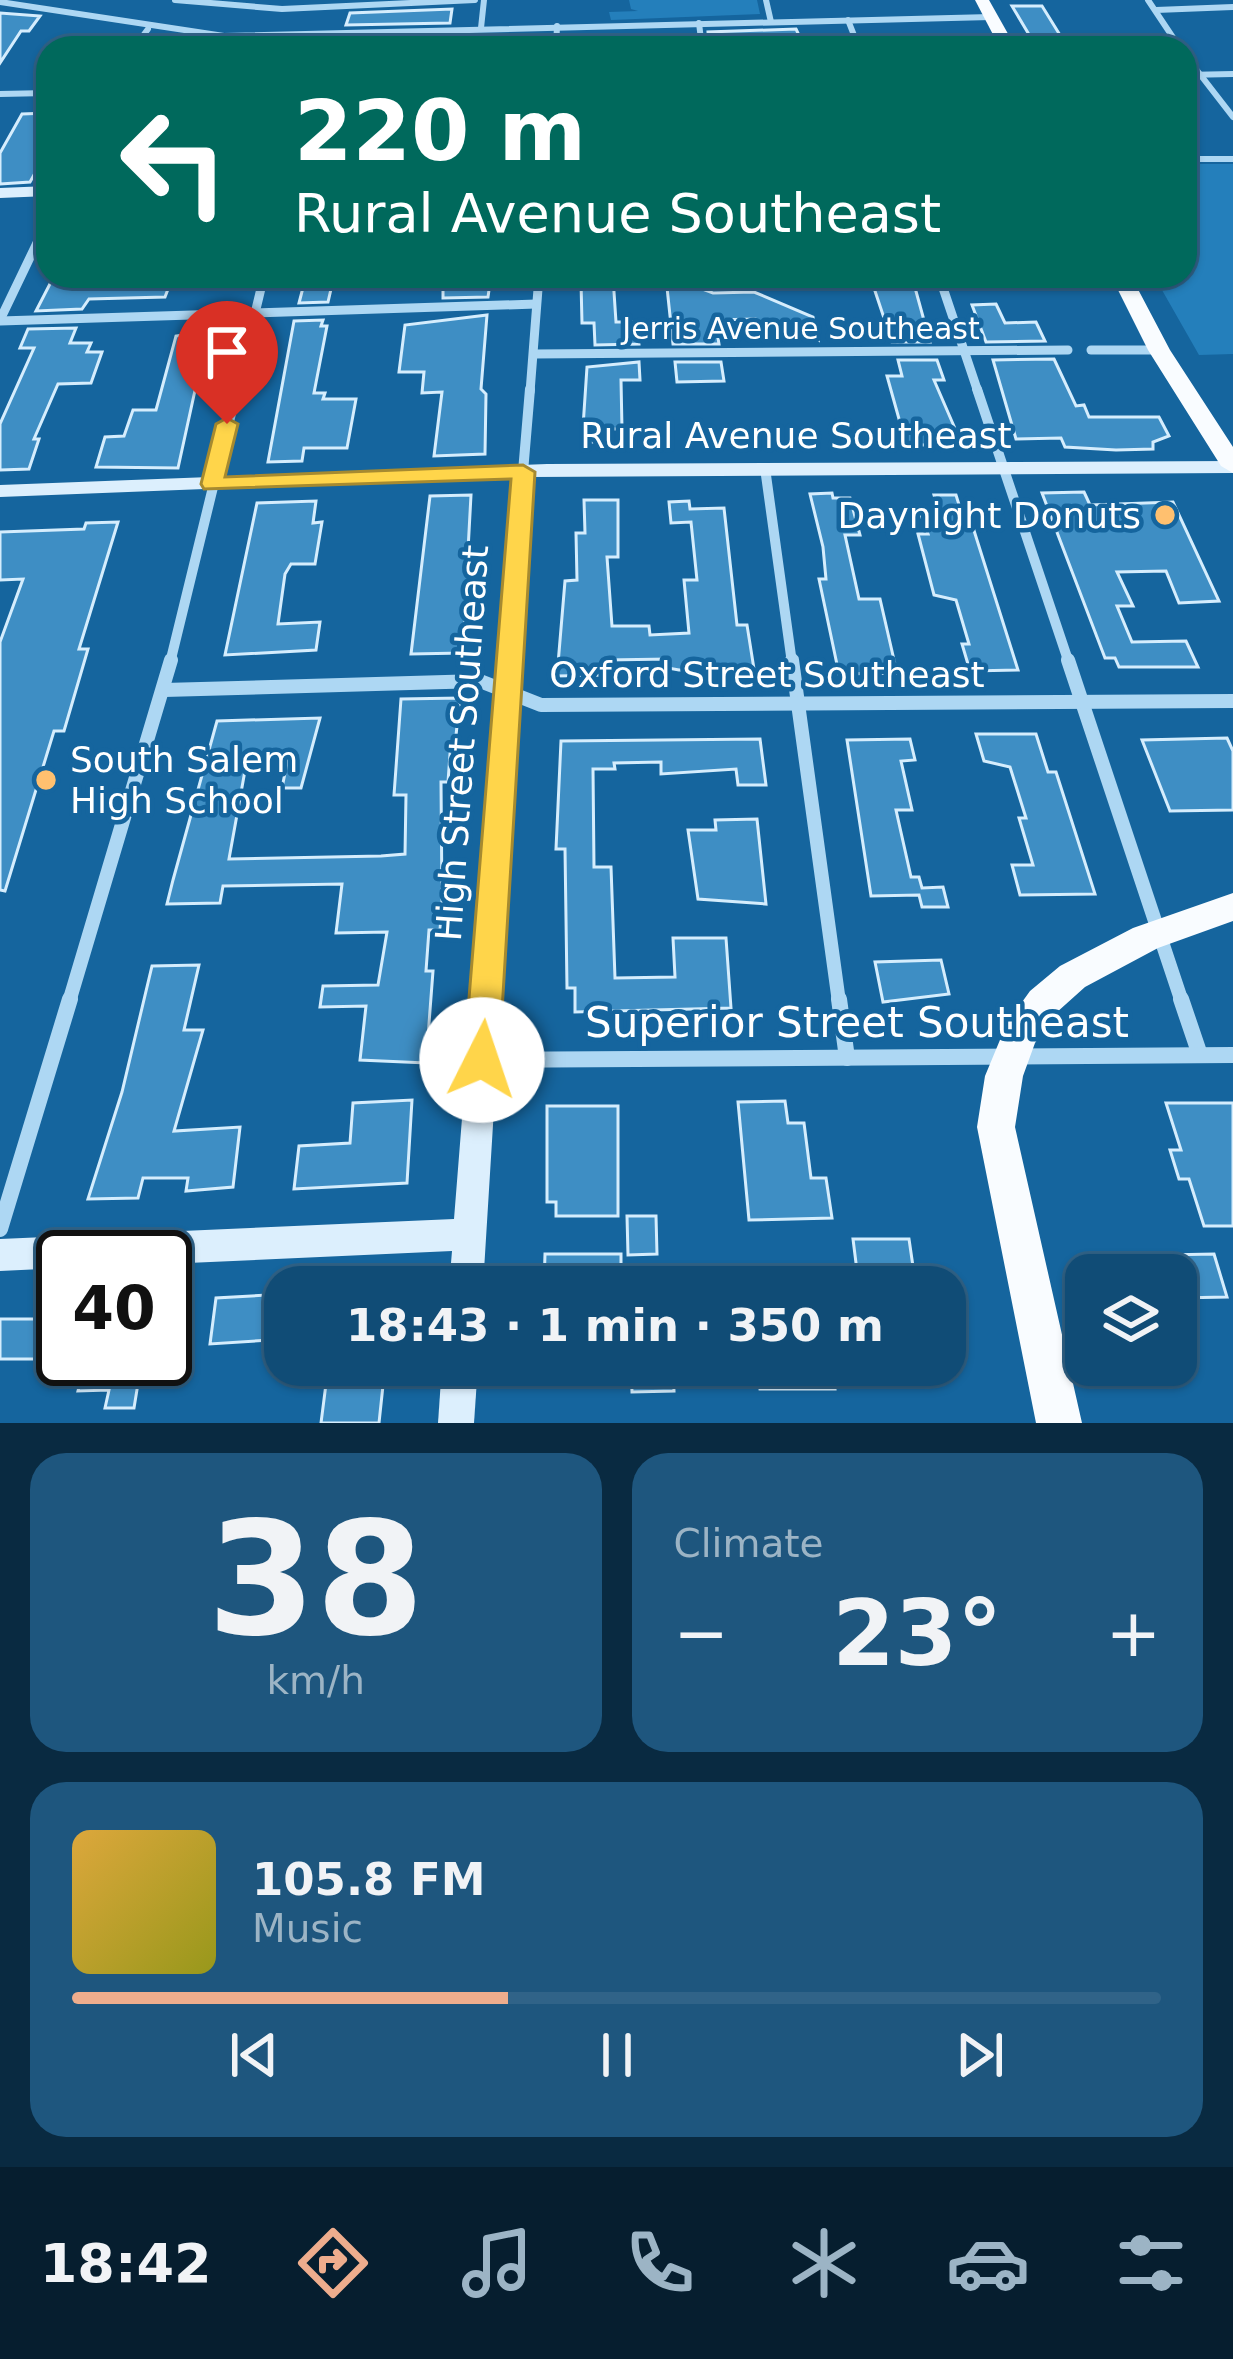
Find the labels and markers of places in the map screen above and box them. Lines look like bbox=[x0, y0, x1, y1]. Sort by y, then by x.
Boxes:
pin bbox=[176, 301, 278, 424]
place label: Daynight Donuts bbox=[838, 495, 1141, 536]
marker: Daynight Donuts bbox=[1152, 502, 1178, 528]
place label: South Salem High School bbox=[70, 739, 298, 821]
marker: South Salem High School bbox=[33, 767, 59, 793]

